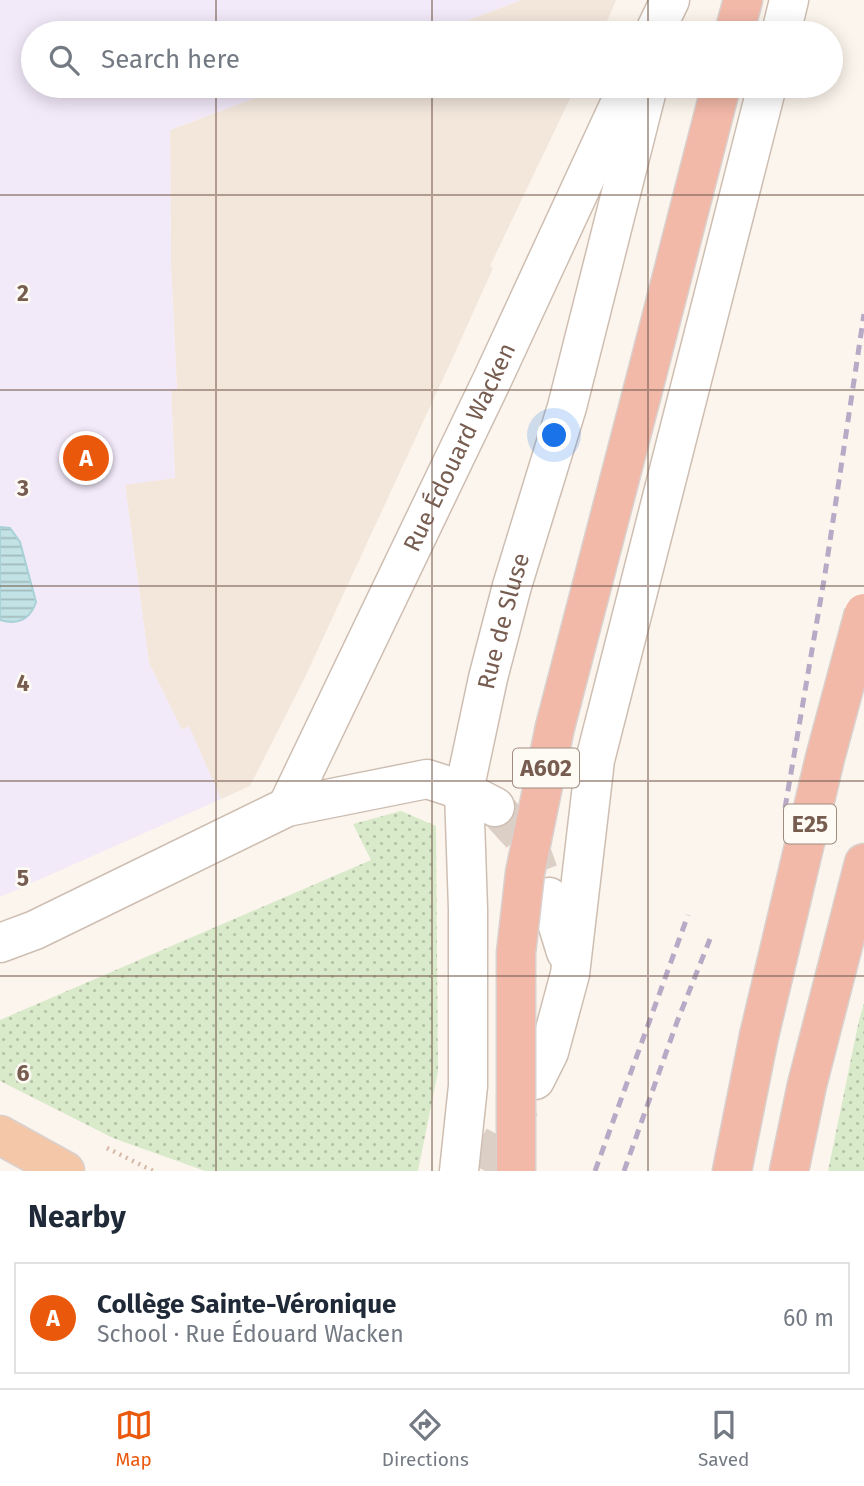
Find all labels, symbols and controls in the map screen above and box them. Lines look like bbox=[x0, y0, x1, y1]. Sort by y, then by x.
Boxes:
search box bbox=[21, 21, 843, 98]
icon: search bbox=[45, 41, 83, 79]
text: Search here bbox=[101, 44, 240, 75]
text: 2 bbox=[17, 279, 29, 307]
street label: Rue Édouard Wacken bbox=[398, 338, 521, 556]
your location bbox=[537, 418, 571, 452]
pin: A bbox=[63, 432, 109, 484]
text: 3 bbox=[16, 474, 29, 502]
street label: Rue de Sluse bbox=[472, 549, 535, 692]
text: 4 bbox=[17, 669, 30, 697]
road number: A602 bbox=[513, 748, 579, 788]
road number: E25 bbox=[784, 804, 836, 844]
text: 5 bbox=[17, 864, 29, 892]
text: 6 bbox=[17, 1059, 30, 1087]
text: Nearby bbox=[28, 1199, 126, 1235]
text: Collège Sainte-Véronique bbox=[97, 1289, 396, 1320]
text: A bbox=[46, 1304, 60, 1332]
text: 60 m bbox=[783, 1304, 834, 1332]
text: School · Rue Édouard Wacken bbox=[97, 1320, 404, 1348]
tab: Map bbox=[115, 1406, 153, 1471]
tab: Directions bbox=[382, 1406, 469, 1471]
tab: Saved bbox=[698, 1406, 749, 1471]

